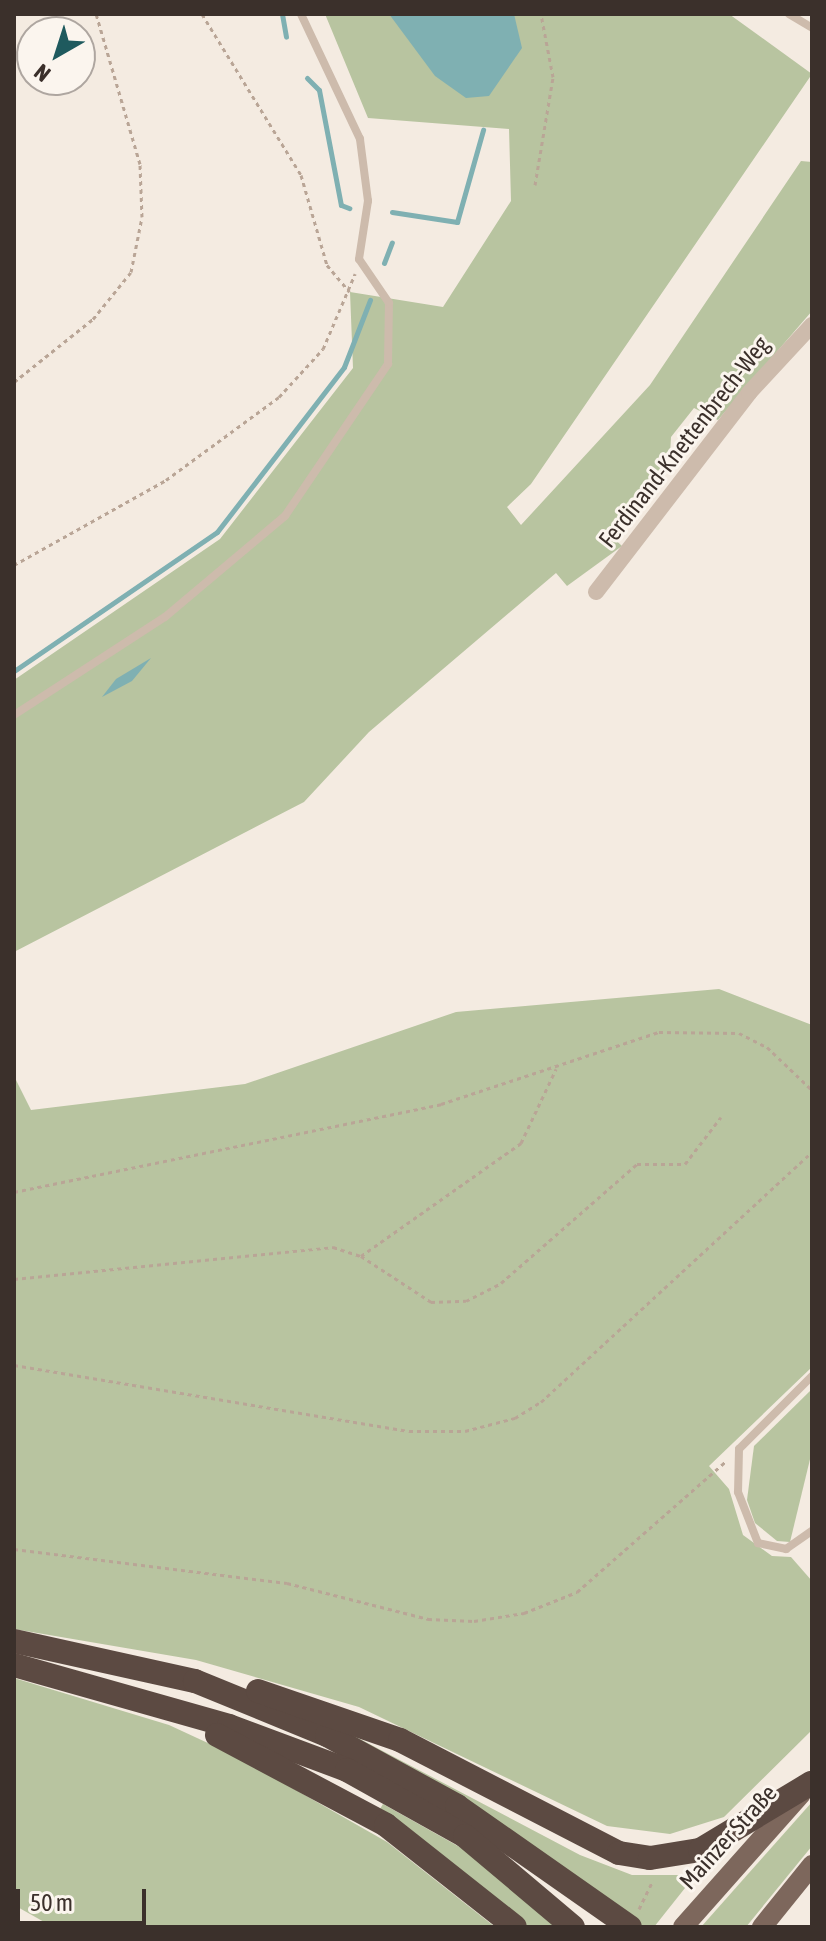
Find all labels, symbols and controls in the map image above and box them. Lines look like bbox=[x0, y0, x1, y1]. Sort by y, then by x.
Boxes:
north arrow bbox=[16, 16, 96, 96]
text: N bbox=[29, 59, 55, 87]
street label: Ferdinand-Knettenbrech-Weg bbox=[593, 331, 775, 553]
street label: Mainzer Straße bbox=[673, 1779, 783, 1895]
scale bar bbox=[20, 1873, 150, 1923]
text: 50 m bbox=[30, 1889, 73, 1916]

